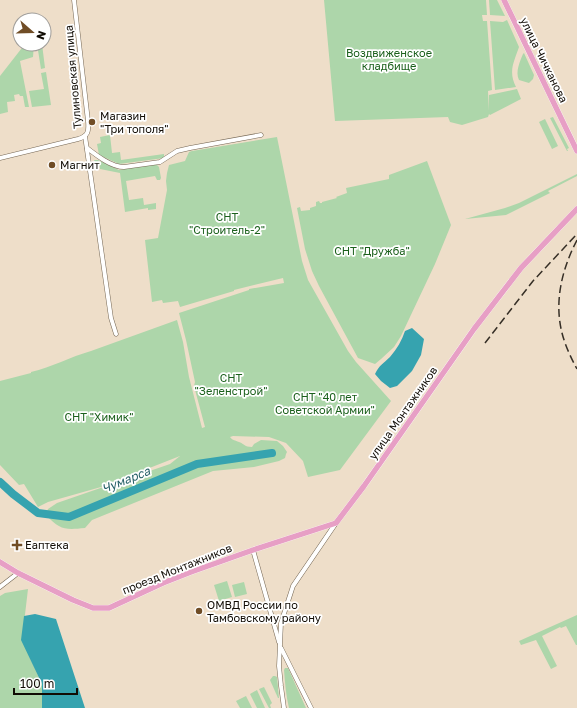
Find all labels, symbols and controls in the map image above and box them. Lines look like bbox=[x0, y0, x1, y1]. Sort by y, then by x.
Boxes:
north arrow bbox=[12, 12, 52, 52]
street label: улица Чичканова bbox=[518, 15, 571, 105]
street label: Тулиновская улица bbox=[61, 25, 84, 130]
text: N bbox=[34, 29, 49, 42]
park label: Воздвиженское кладбище bbox=[346, 46, 432, 72]
place label: Магазин "Три тополя" bbox=[100, 109, 169, 135]
marker: Магазин "Три тополя" bbox=[87, 117, 97, 127]
place label: Магнит bbox=[60, 158, 100, 171]
marker: Магнит bbox=[47, 160, 57, 170]
park label: СНТ "Строитель-2" bbox=[189, 210, 265, 236]
park label: СНТ "Дружба" bbox=[334, 244, 410, 257]
street label: улица Монтажников bbox=[366, 364, 440, 462]
park label: СНТ "Зеленстрой" bbox=[195, 371, 267, 397]
park label: СНТ "40 лет Советской Армии" bbox=[275, 390, 375, 416]
park label: СНТ "Химик" bbox=[64, 410, 134, 423]
water label: Чумарса bbox=[99, 463, 153, 496]
place label: Еаптека bbox=[25, 538, 69, 551]
marker: Еаптека bbox=[12, 540, 22, 550]
street label: проезд Монтажников bbox=[120, 541, 233, 596]
place label: ОМВД России по Тамбовскому району bbox=[207, 598, 321, 624]
marker: ОМВД России по Тамбовскому району bbox=[194, 606, 204, 616]
scale bar bbox=[14, 670, 77, 696]
text: 100 m bbox=[20, 676, 54, 691]

